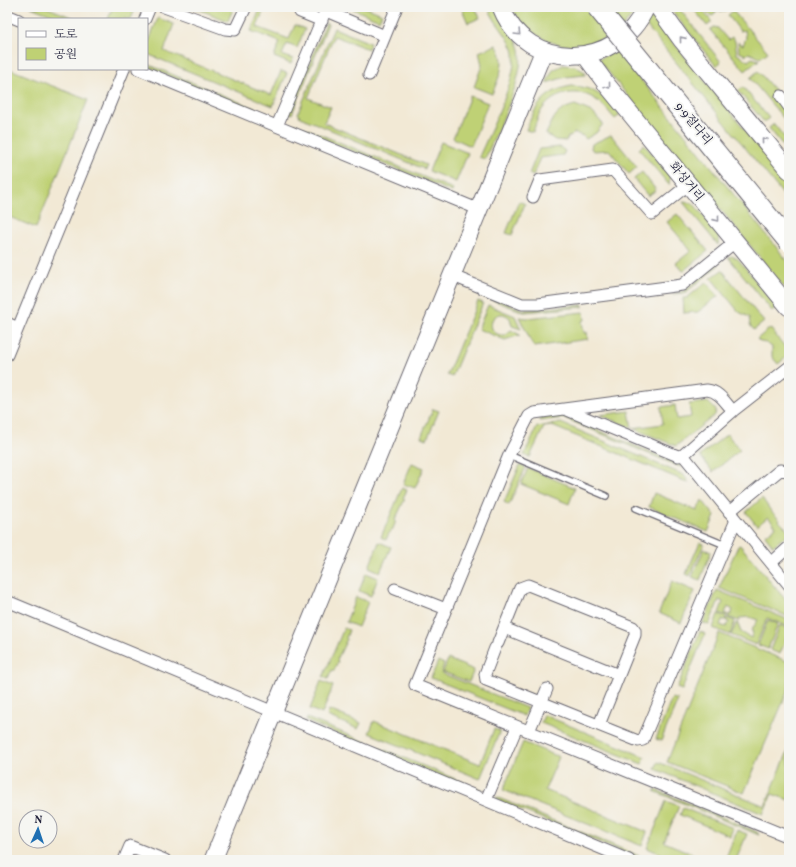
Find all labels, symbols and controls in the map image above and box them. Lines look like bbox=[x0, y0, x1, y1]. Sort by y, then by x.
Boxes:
legend bbox=[18, 18, 148, 70]
text: 도로 bbox=[54, 27, 78, 43]
one-way arrow bbox=[513, 28, 521, 36]
one-way arrow bbox=[679, 37, 686, 44]
text: 공원 bbox=[54, 47, 77, 63]
one-way arrow bbox=[604, 82, 611, 89]
street label: 9·9절다리 bbox=[671, 99, 715, 149]
one-way arrow bbox=[762, 137, 769, 145]
street label: 화성거리 bbox=[665, 159, 707, 205]
one-way arrow bbox=[713, 215, 720, 222]
north arrow bbox=[18, 809, 58, 849]
text: N bbox=[34, 813, 43, 828]

